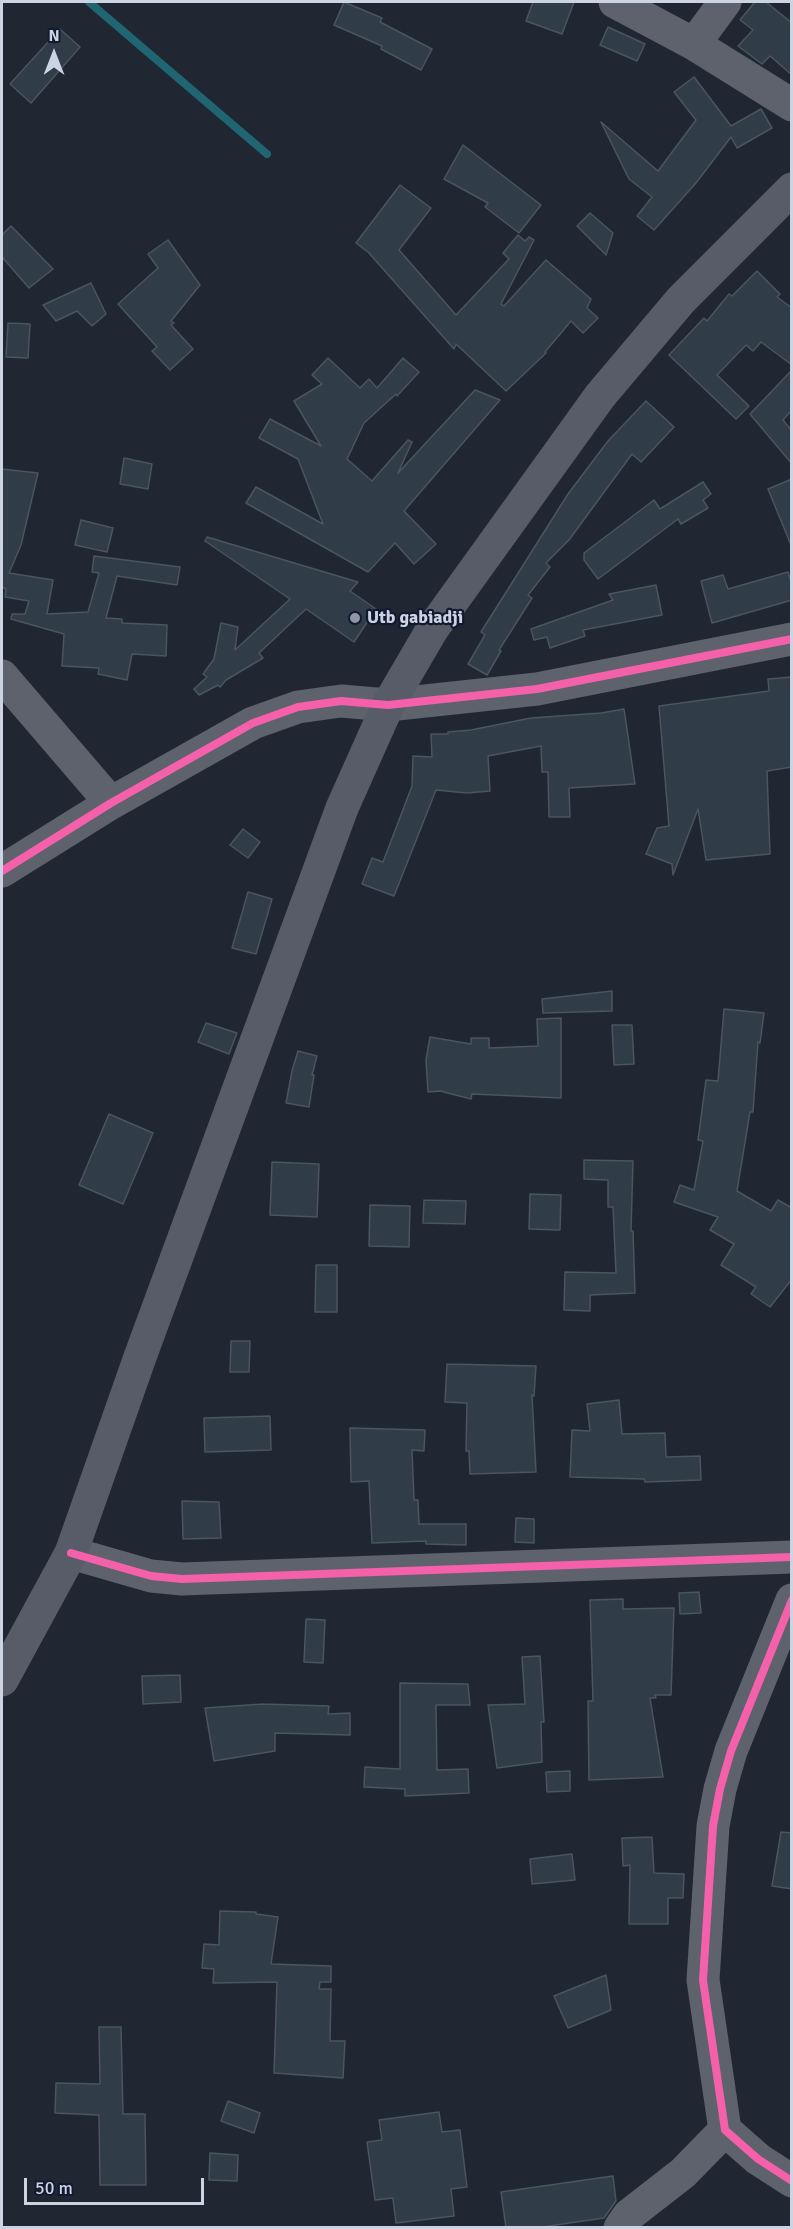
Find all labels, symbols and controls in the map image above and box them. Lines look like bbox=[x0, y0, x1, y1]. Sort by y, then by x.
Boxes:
north arrow bbox=[24, 24, 84, 84]
text: N bbox=[48, 26, 60, 46]
place label: Utb gabiadji bbox=[367, 607, 463, 629]
marker: Utb gabiadji bbox=[348, 611, 362, 625]
scale bar bbox=[27, 2166, 207, 2204]
text: 50 m bbox=[35, 2177, 73, 2199]

